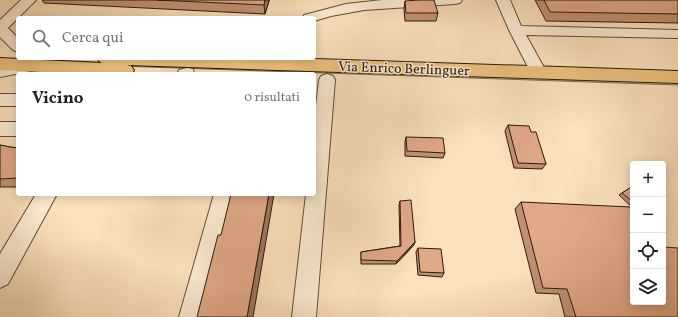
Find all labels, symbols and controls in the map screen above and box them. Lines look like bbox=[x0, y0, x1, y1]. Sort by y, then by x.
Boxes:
search box bbox=[16, 16, 316, 60]
icon: search bbox=[30, 27, 52, 49]
text: Cerca qui bbox=[62, 28, 124, 49]
street label: Via Enrico Berlinguer bbox=[338, 58, 470, 81]
text: Vicino bbox=[32, 87, 83, 110]
text: 0 risultati bbox=[244, 89, 300, 107]
map controls bbox=[630, 161, 666, 305]
button: + bbox=[630, 161, 666, 197]
button: − bbox=[630, 197, 666, 233]
button: locate bbox=[630, 233, 666, 269]
button: layers bbox=[630, 269, 666, 305]

